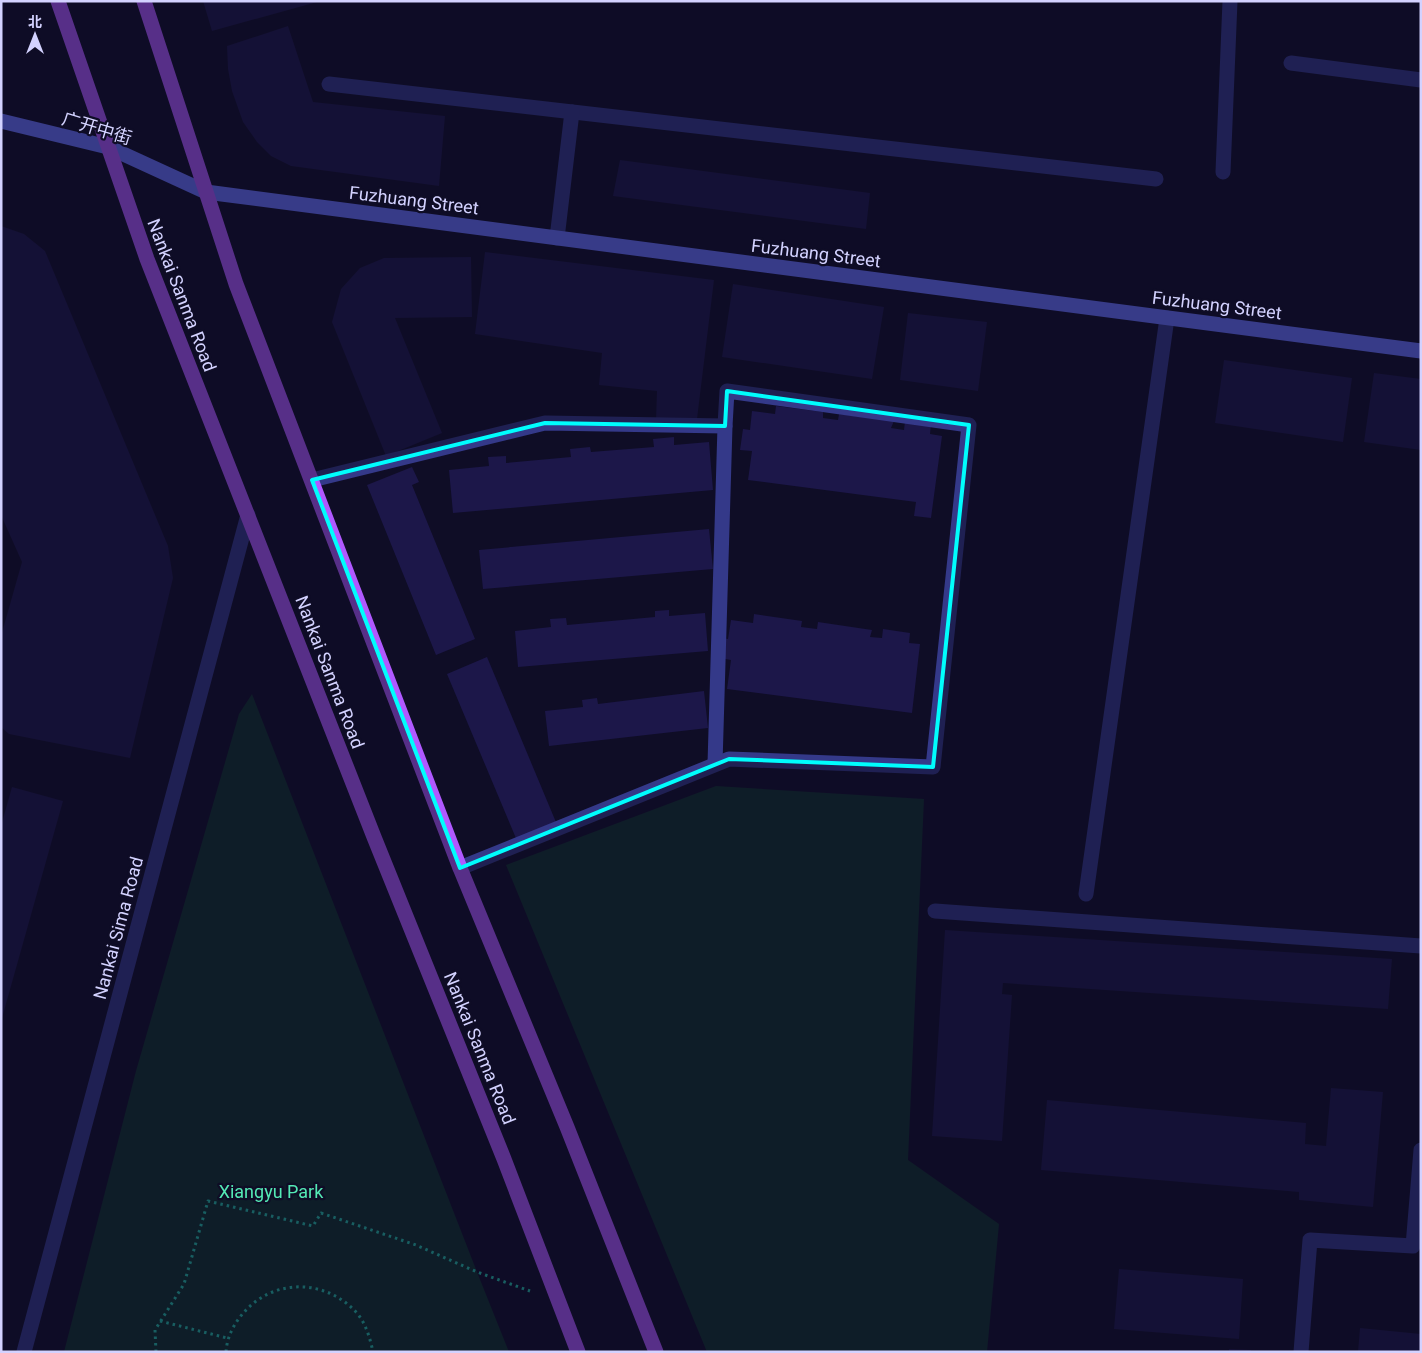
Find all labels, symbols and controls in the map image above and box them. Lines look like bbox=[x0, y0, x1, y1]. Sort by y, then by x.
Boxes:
north arrow bbox=[10, 10, 60, 60]
text: 北 bbox=[28, 14, 42, 30]
street label: 广开中街 bbox=[60, 107, 134, 149]
street label: Fuzhuang Street bbox=[348, 182, 480, 218]
street label: Nankai Sanma Road bbox=[143, 216, 221, 374]
street label: Fuzhuang Street bbox=[750, 235, 882, 271]
street label: Fuzhuang Street bbox=[1151, 287, 1283, 323]
street label: Nankai Sanma Road bbox=[291, 593, 369, 751]
street label: Nankai Sima Road bbox=[89, 854, 147, 1002]
street label: Nankai Sanma Road bbox=[440, 969, 520, 1127]
park label: Xiangyu Park bbox=[219, 1181, 324, 1202]

